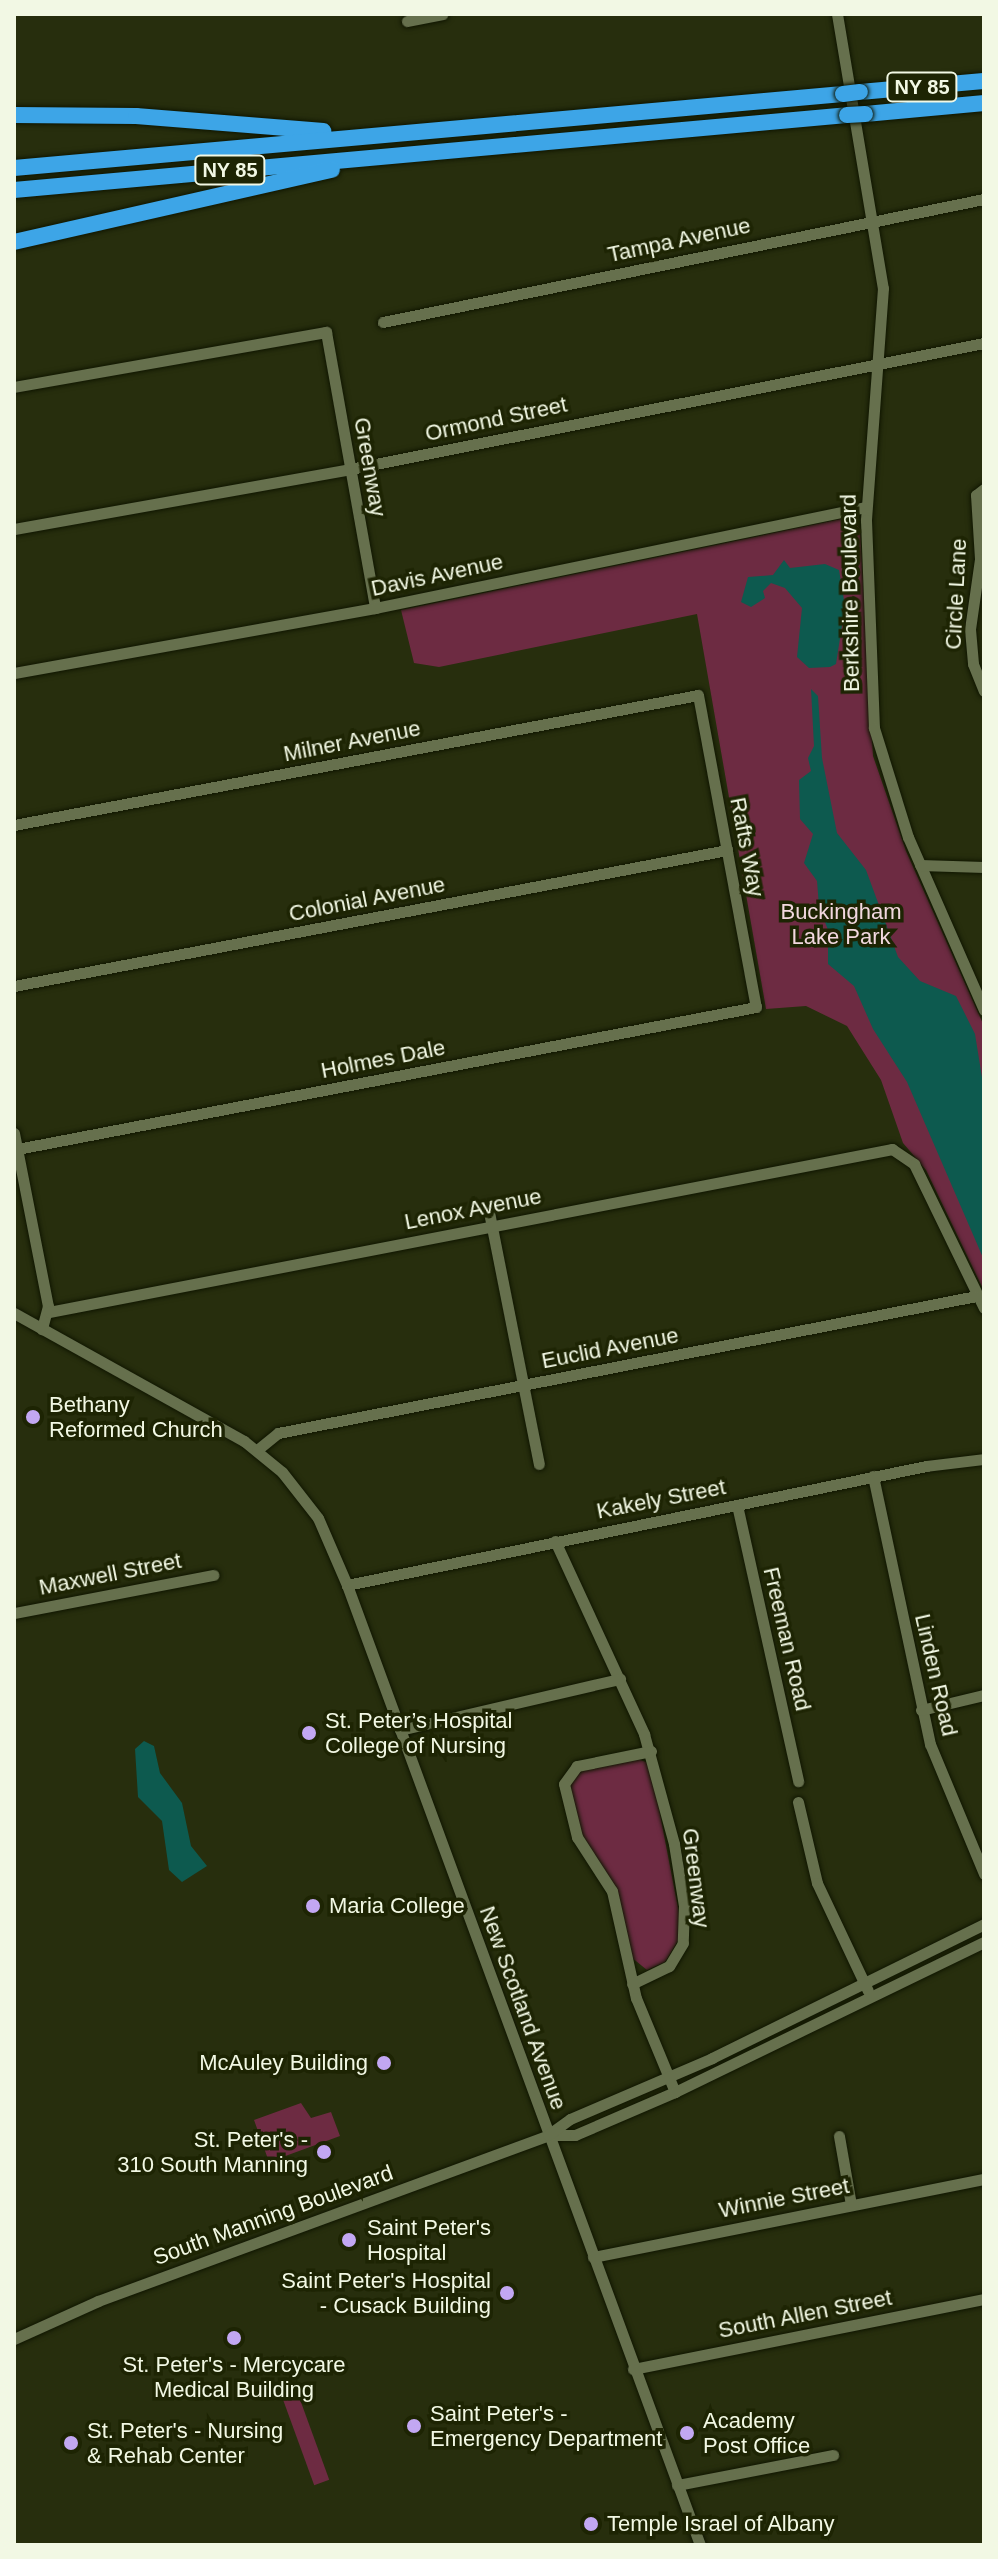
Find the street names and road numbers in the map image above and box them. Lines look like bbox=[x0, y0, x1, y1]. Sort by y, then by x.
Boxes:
road number: NY 85 bbox=[886, 71, 958, 103]
road number: NY 85 bbox=[194, 154, 266, 186]
street label: Tampa Avenue bbox=[605, 212, 753, 268]
street label: Ormond Street bbox=[423, 391, 569, 447]
street label: Greenway bbox=[348, 415, 392, 519]
street label: Berkshire Boulevard bbox=[835, 494, 865, 692]
street label: Circle Lane bbox=[940, 538, 972, 650]
street label: Davis Avenue bbox=[368, 548, 506, 602]
street label: Milner Avenue bbox=[281, 715, 423, 767]
street label: Rafts Way bbox=[724, 795, 770, 899]
street label: Colonial Avenue bbox=[286, 871, 448, 927]
street label: Holmes Dale bbox=[319, 1034, 447, 1084]
street label: Lenox Avenue bbox=[402, 1183, 544, 1235]
street label: Euclid Avenue bbox=[539, 1322, 681, 1374]
street label: Kakely Street bbox=[594, 1474, 728, 1524]
street label: Maxwell Street bbox=[37, 1547, 183, 1601]
street label: Freeman Road bbox=[758, 1565, 816, 1713]
street label: Linden Road bbox=[909, 1611, 963, 1739]
street label: Greenway bbox=[677, 1827, 715, 1929]
street label: New Scotland Avenue bbox=[474, 1902, 572, 2114]
street label: South Manning Boulevard bbox=[150, 2159, 396, 2271]
street label: Winnie Street bbox=[717, 2172, 851, 2224]
street label: South Allen Street bbox=[715, 2284, 895, 2344]

